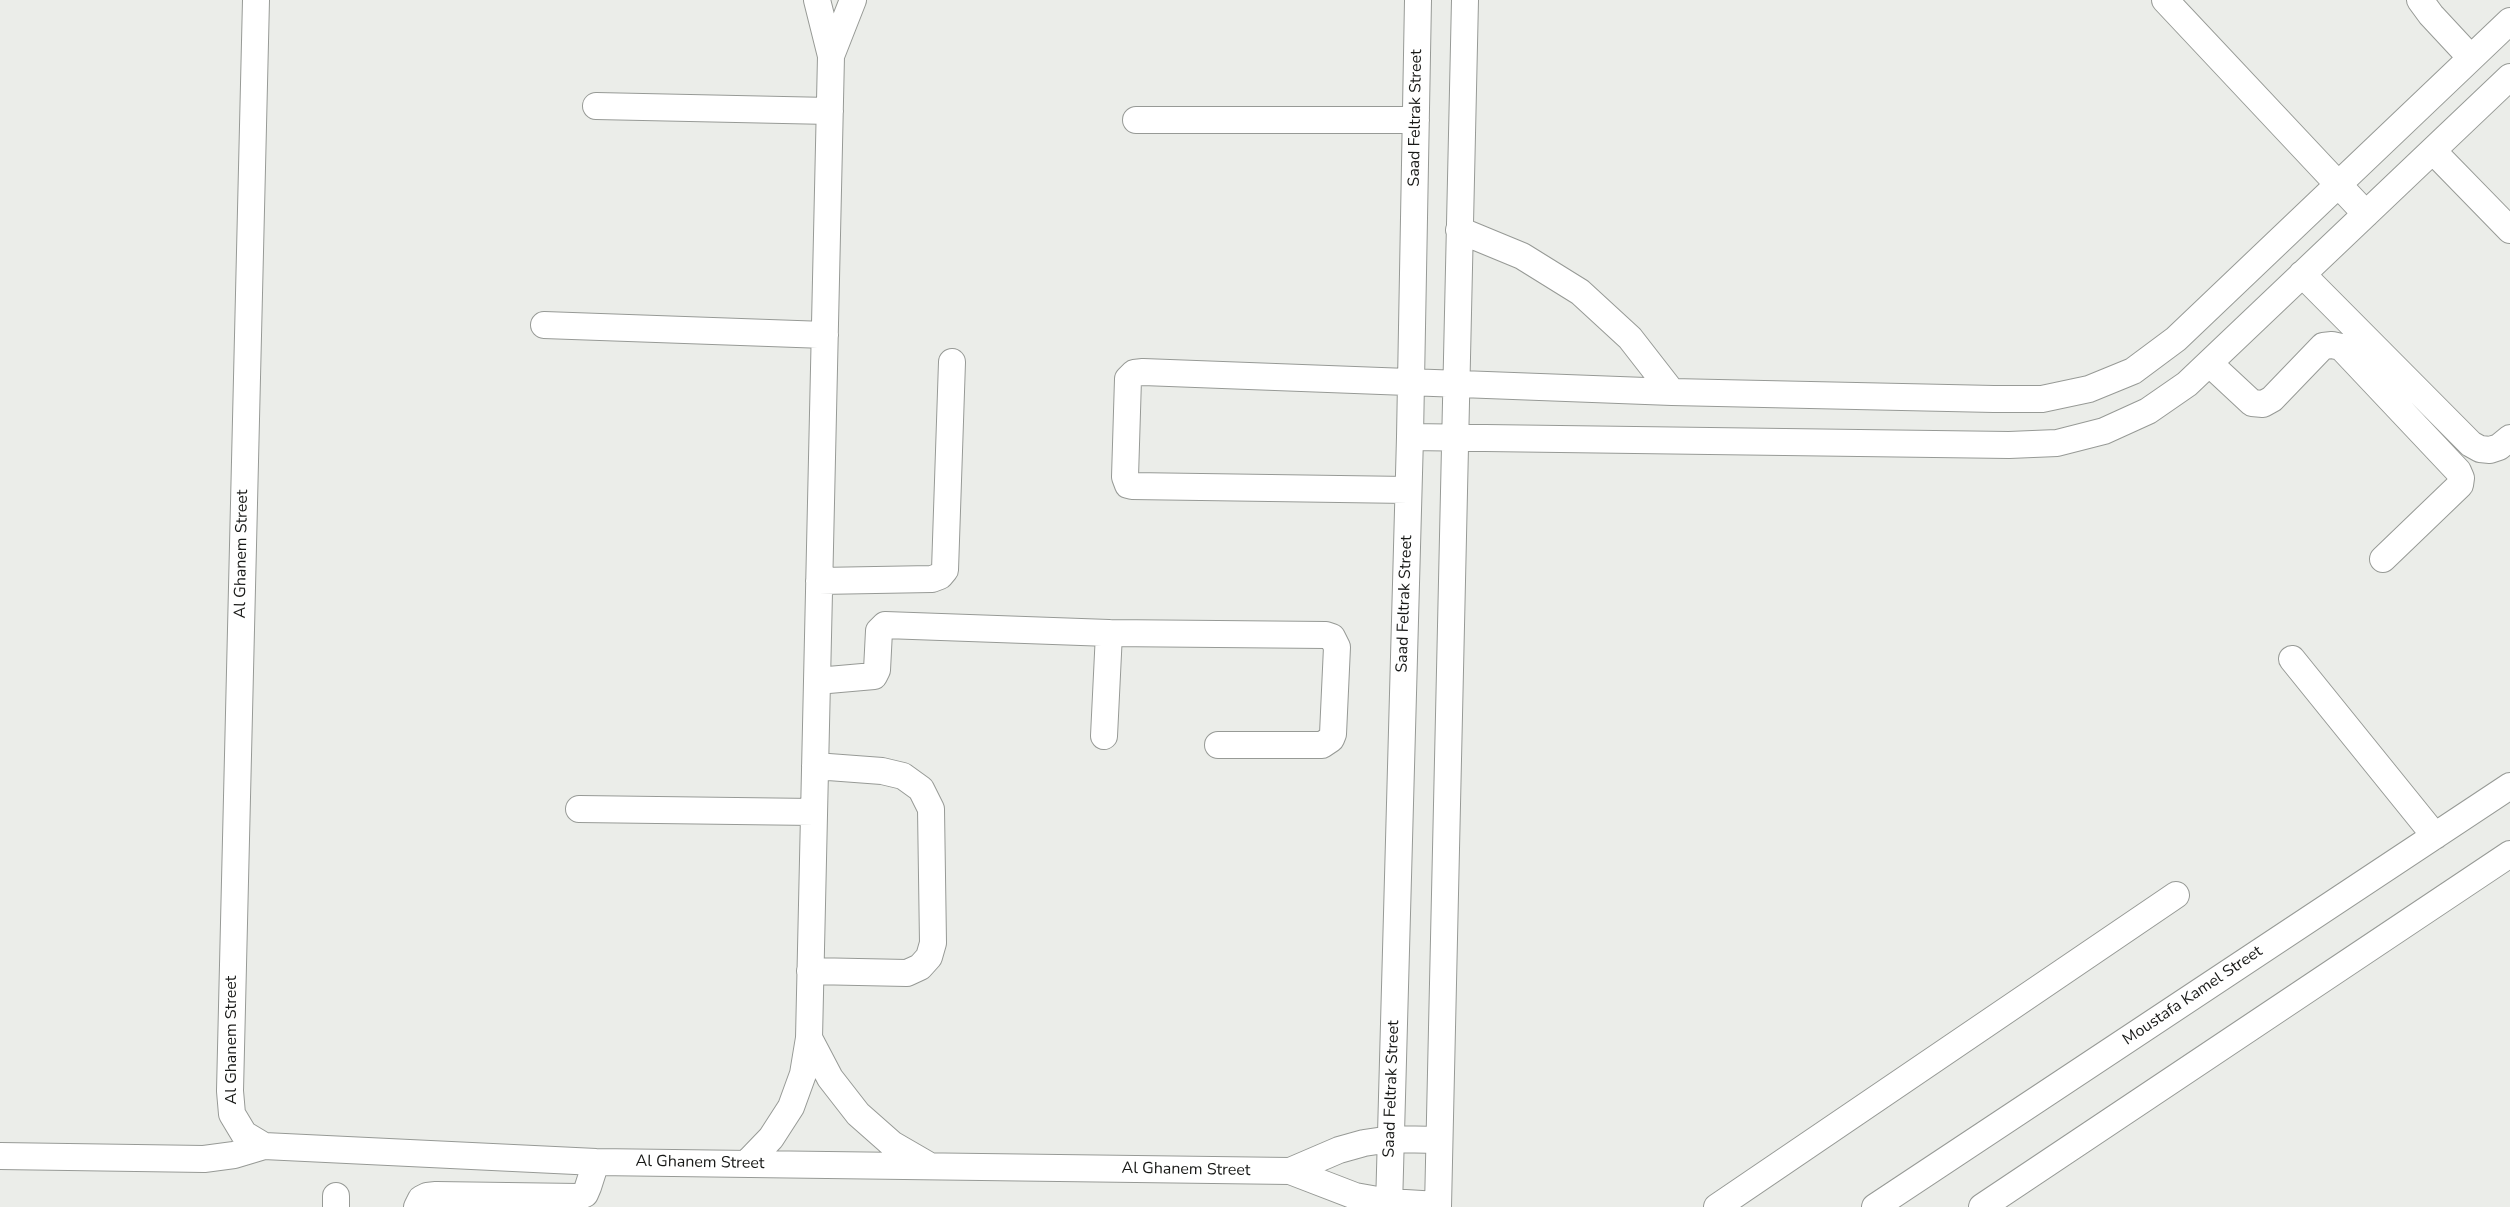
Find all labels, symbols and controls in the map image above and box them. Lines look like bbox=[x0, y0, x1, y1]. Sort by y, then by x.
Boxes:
street label: Saad Feltrak Street bbox=[1405, 49, 1427, 187]
street label: Al Ghanem Street bbox=[231, 489, 253, 619]
street label: Saad Feltrak Street bbox=[1393, 535, 1417, 673]
street label: Moustafa Kamel Street bbox=[2120, 942, 2266, 1050]
street label: Al Ghanem Street bbox=[222, 976, 242, 1104]
street label: Saad Feltrak Street bbox=[1380, 1020, 1404, 1158]
street label: Al Ghanem Street bbox=[635, 1152, 765, 1174]
street label: Al Ghanem Street bbox=[1121, 1159, 1251, 1181]

